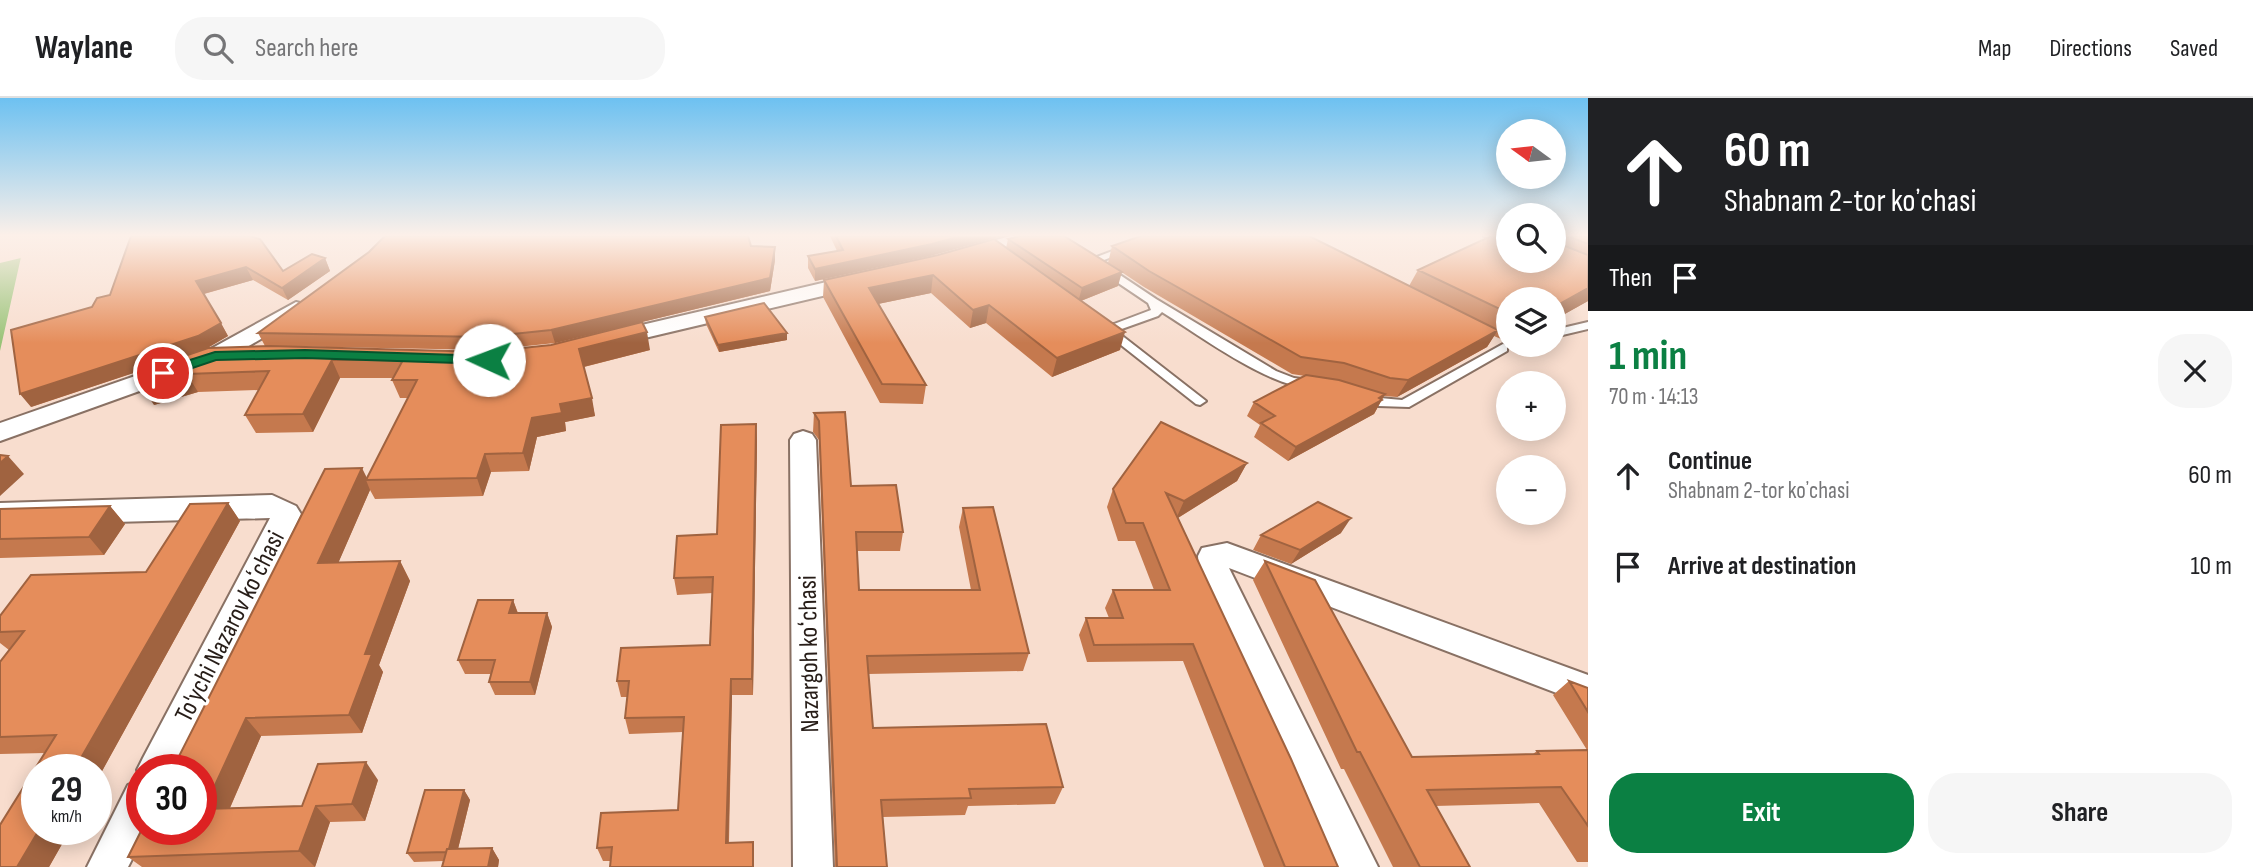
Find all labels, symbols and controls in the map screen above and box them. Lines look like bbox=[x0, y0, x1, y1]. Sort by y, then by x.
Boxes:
search box bbox=[175, 17, 665, 80]
text: Waylane bbox=[35, 28, 133, 68]
icon: search bbox=[199, 29, 237, 67]
text: Search here bbox=[255, 33, 358, 64]
text: Map bbox=[1978, 34, 2011, 63]
text: Directions bbox=[2049, 34, 2132, 63]
text: Saved bbox=[2170, 34, 2218, 63]
north arrow bbox=[1496, 119, 1566, 189]
map controls bbox=[1496, 119, 1566, 525]
text: 60 m bbox=[1724, 122, 1811, 181]
icon: ahead bbox=[1609, 126, 1700, 217]
text: Shabnam 2-tor koʼchasi bbox=[1724, 182, 1976, 221]
button: search bbox=[1496, 203, 1566, 273]
icon: arrive bbox=[1666, 259, 1704, 297]
text: Then bbox=[1609, 263, 1652, 294]
button: layers bbox=[1496, 287, 1566, 357]
position arrow bbox=[452, 323, 526, 397]
text: 1 min bbox=[1609, 331, 1687, 382]
button: close bbox=[2158, 334, 2232, 408]
pin bbox=[133, 343, 193, 403]
icon: arrive bbox=[144, 354, 182, 392]
button: + bbox=[1496, 371, 1566, 441]
text: 70 m · 14:13 bbox=[1609, 383, 1698, 411]
text: Continue bbox=[1668, 446, 1752, 477]
button: − bbox=[1496, 455, 1566, 525]
icon: ahead bbox=[1609, 457, 1647, 495]
text: 60 m bbox=[2188, 460, 2232, 491]
text: Shabnam 2-tor koʼchasi bbox=[1668, 477, 1849, 505]
street label: To'ychi Nazarov koʻchasi bbox=[169, 526, 292, 727]
icon: arrive bbox=[1609, 548, 1647, 586]
text: Arrive at destination bbox=[1668, 551, 1856, 582]
text: 10 m bbox=[2190, 551, 2232, 582]
street label: Nazargoh koʻchasi bbox=[793, 575, 826, 733]
speed limit sign: 30 bbox=[126, 754, 217, 845]
text: 29 bbox=[51, 769, 82, 812]
button: Exit bbox=[1609, 773, 1914, 853]
button: Share bbox=[1928, 773, 2232, 853]
text: km/h bbox=[51, 806, 82, 827]

